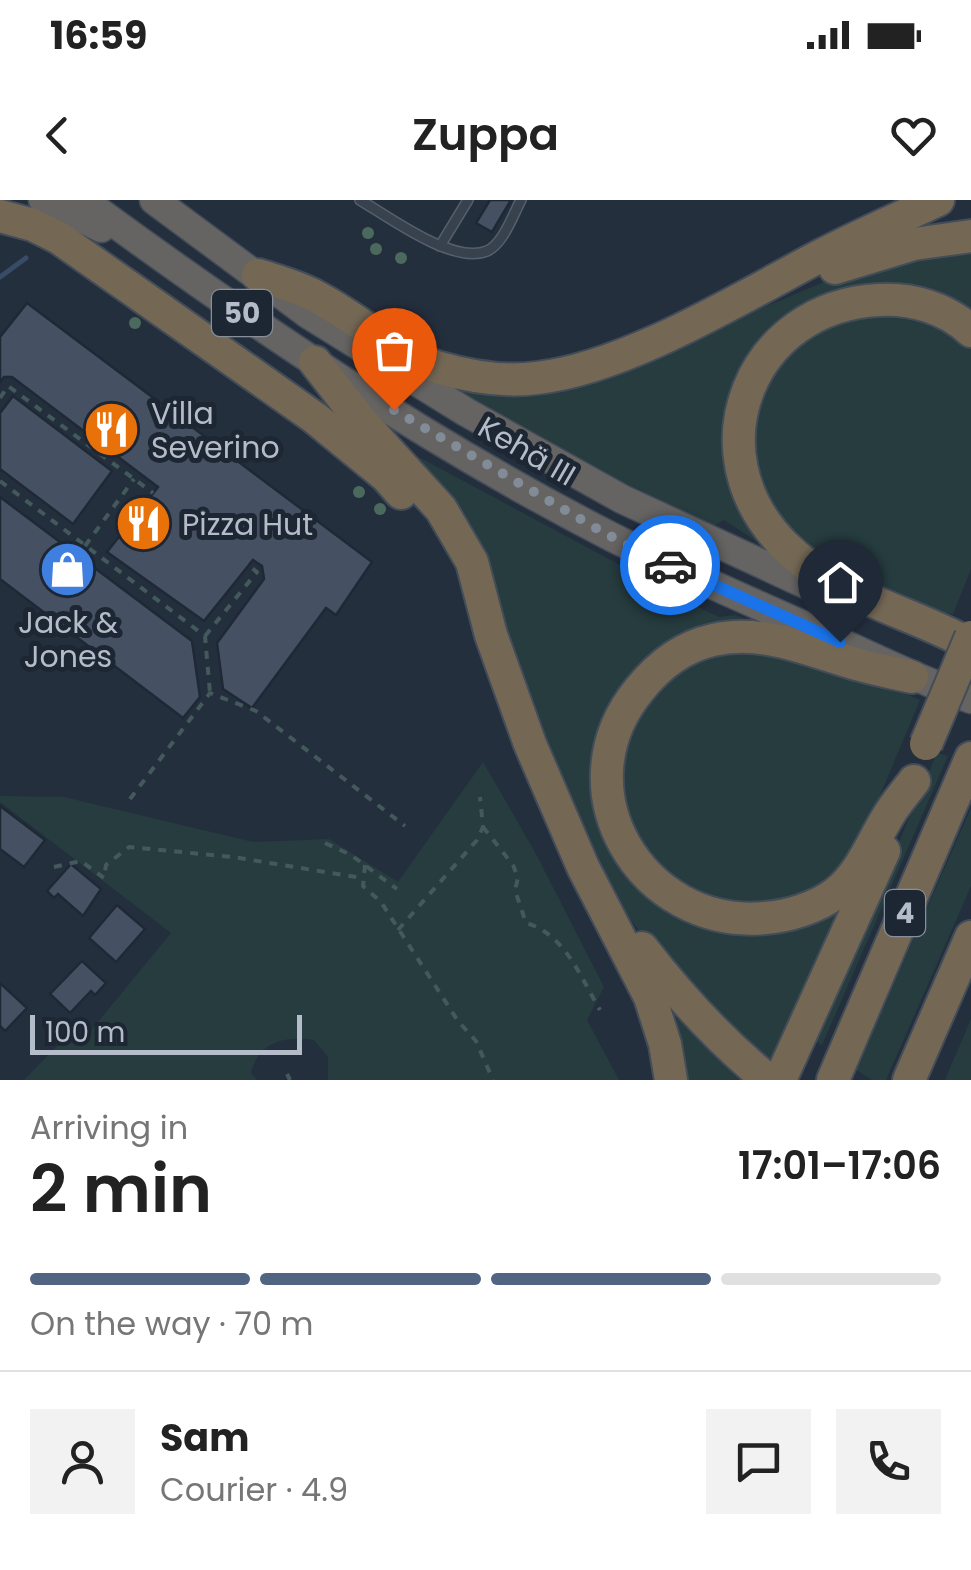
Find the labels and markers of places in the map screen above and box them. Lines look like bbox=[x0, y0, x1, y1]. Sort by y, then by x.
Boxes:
pin bbox=[352, 308, 437, 411]
place label: Villa Severino bbox=[151, 392, 280, 469]
restaurant icon: Villa Severino bbox=[82, 400, 142, 460]
restaurant icon: Pizza Hut bbox=[113, 494, 173, 554]
place label: Pizza Hut bbox=[182, 503, 313, 546]
shop icon: Jack & Jones bbox=[38, 540, 98, 600]
pin bbox=[798, 540, 883, 643]
place label: Jack & Jones bbox=[18, 601, 118, 678]

